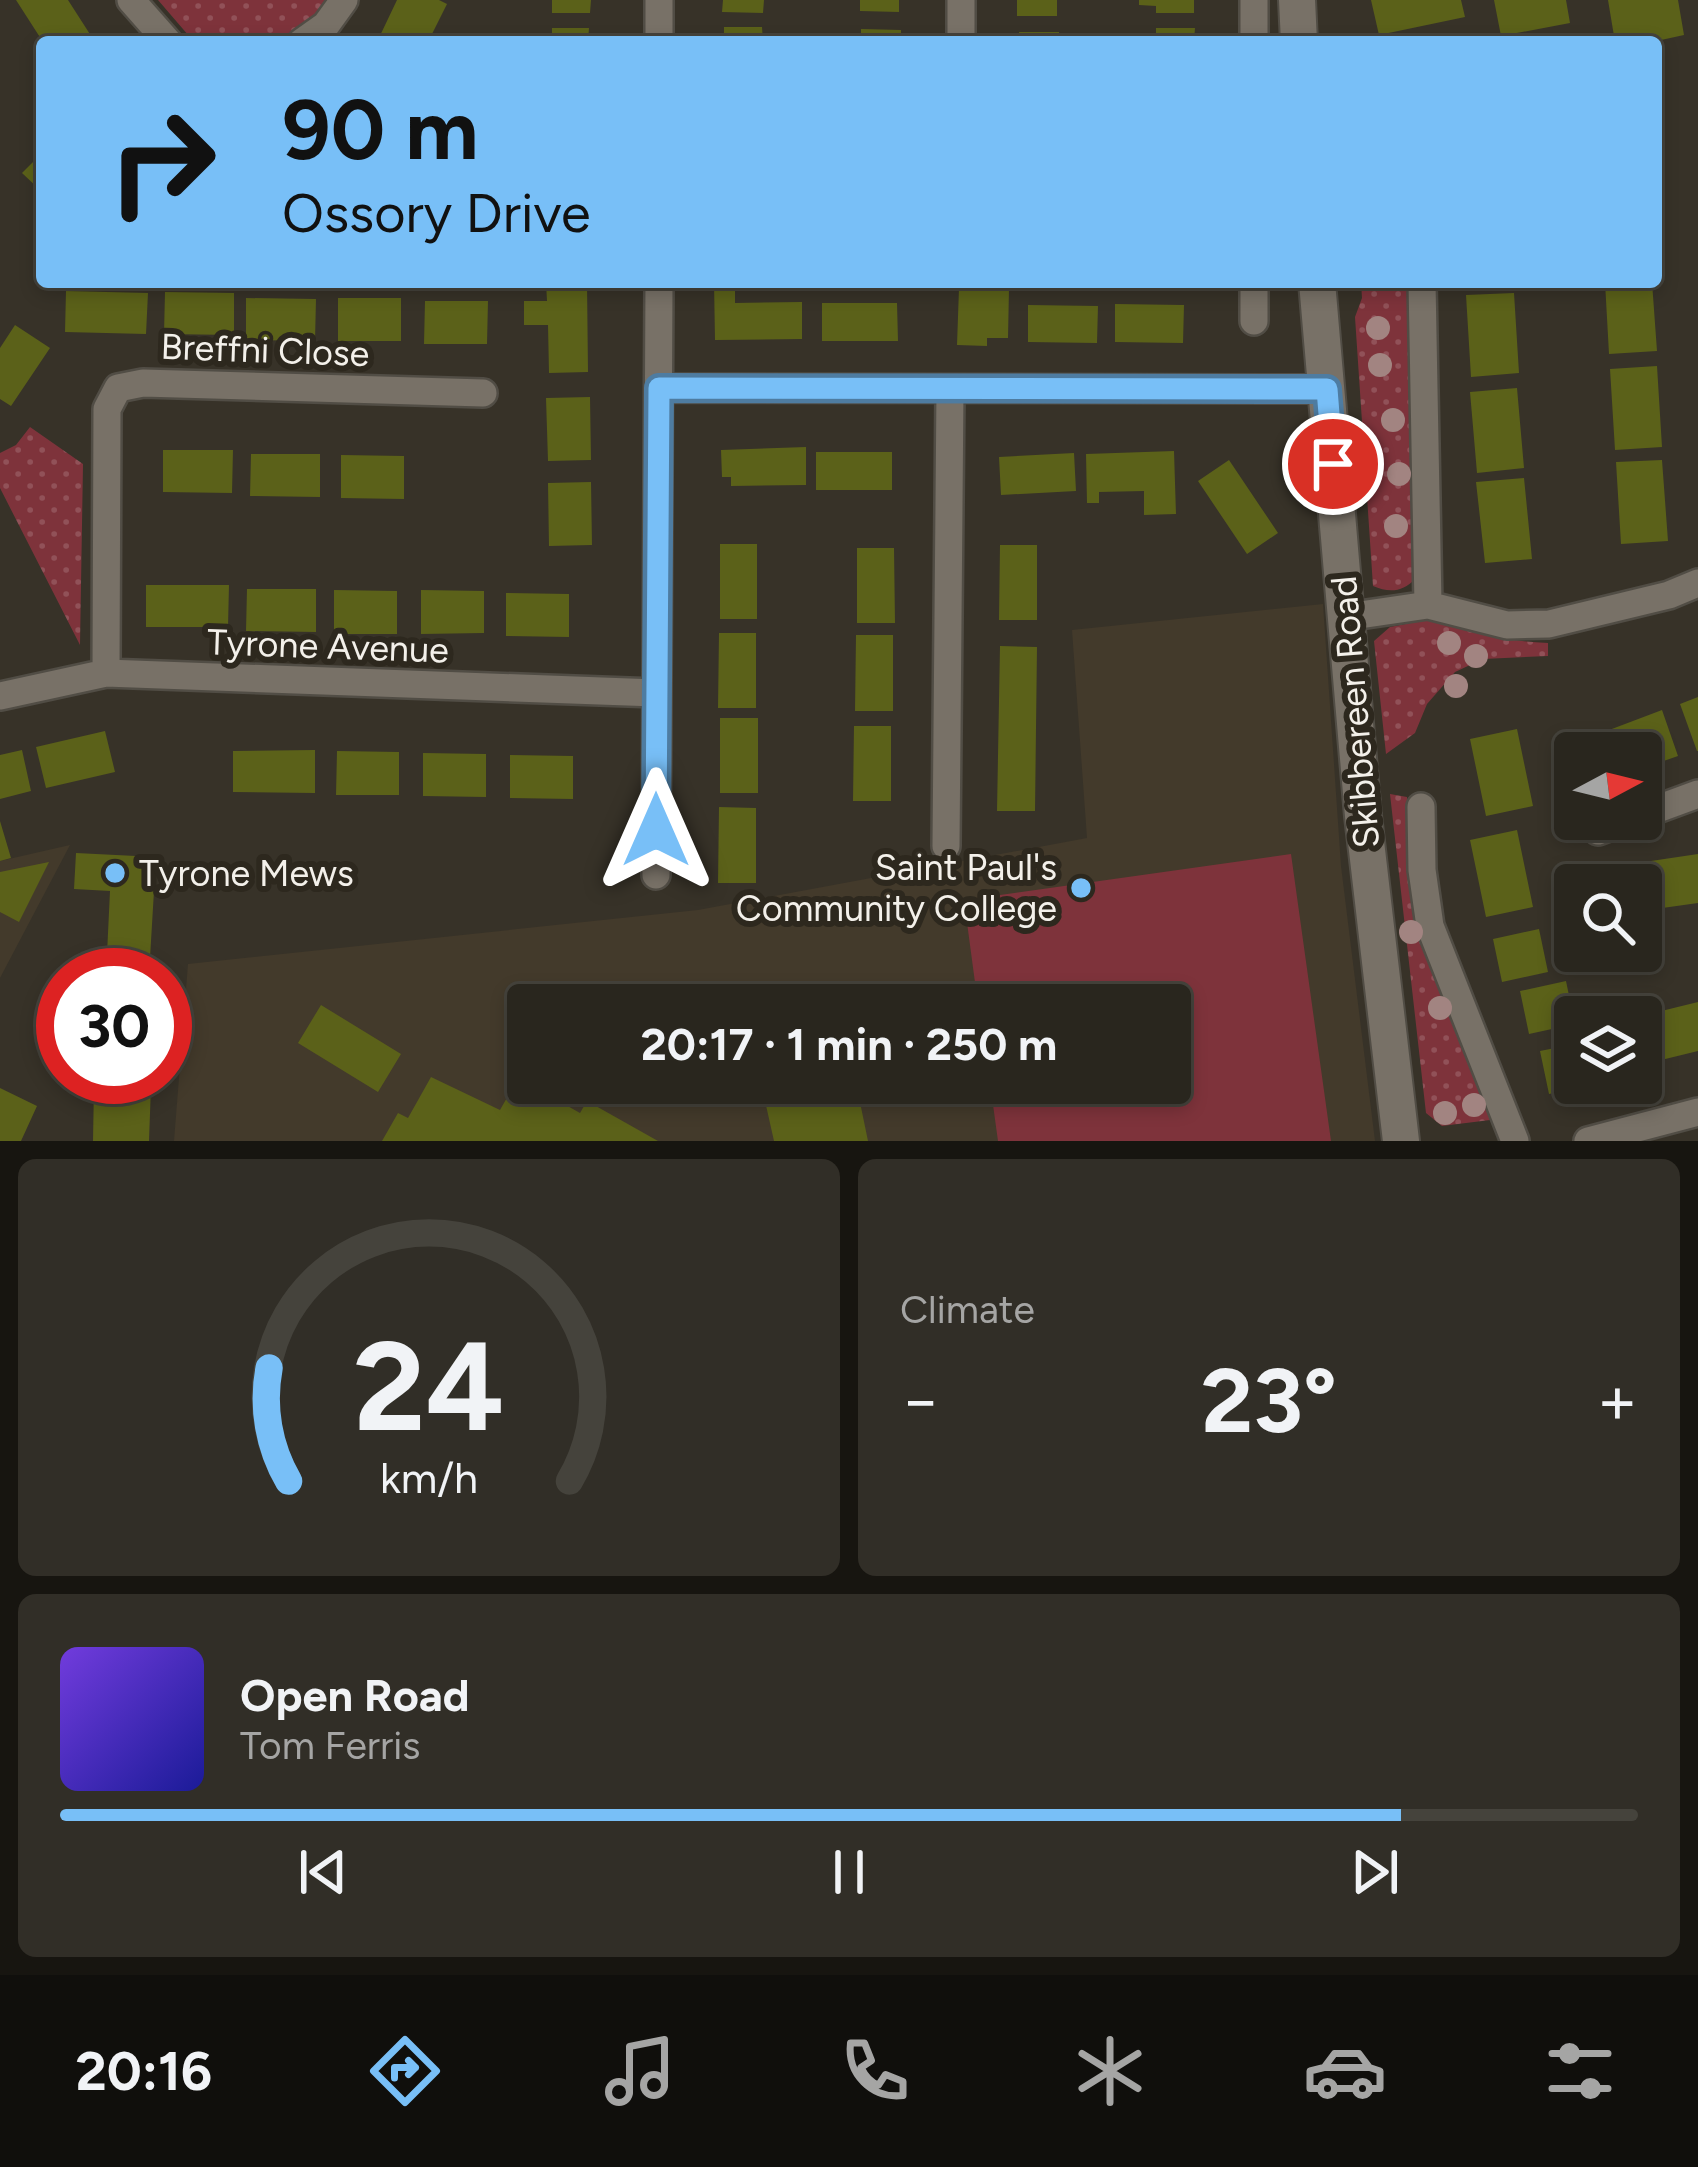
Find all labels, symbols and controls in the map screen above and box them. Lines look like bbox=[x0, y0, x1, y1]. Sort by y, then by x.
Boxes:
text: 90 m bbox=[282, 79, 478, 180]
icon: right bbox=[84, 84, 240, 240]
text: Ossory Drive bbox=[282, 181, 590, 246]
street label: Breffni Close bbox=[160, 325, 370, 375]
pin bbox=[1282, 413, 1384, 515]
icon: arrive bbox=[1300, 431, 1366, 497]
street label: Skibbereen Road bbox=[1322, 574, 1388, 850]
street label: Tyrone Avenue bbox=[206, 620, 450, 672]
north arrow bbox=[1554, 732, 1662, 840]
map controls bbox=[1554, 732, 1662, 1104]
position arrow bbox=[593, 767, 719, 893]
place label: Saint Paul's Community College bbox=[736, 846, 1057, 930]
place label: Tyrone Mews bbox=[139, 852, 354, 895]
marker: Tyrone Mews bbox=[102, 860, 128, 886]
button: search bbox=[1554, 864, 1662, 972]
marker: Saint Paul's Community College bbox=[1068, 875, 1094, 901]
speed limit sign: 30 bbox=[36, 948, 192, 1104]
button: layers bbox=[1554, 996, 1662, 1104]
text: 20:17 · 1 min · 250 m bbox=[641, 1017, 1057, 1071]
text: Climate bbox=[900, 1286, 1035, 1333]
text: 24 bbox=[353, 1311, 505, 1461]
text: 23° bbox=[1201, 1346, 1337, 1455]
text: − bbox=[900, 1360, 941, 1440]
text: + bbox=[1597, 1360, 1638, 1440]
text: km/h bbox=[380, 1451, 478, 1503]
text: Open Road bbox=[240, 1668, 470, 1722]
text: Tom Ferris bbox=[240, 1722, 420, 1769]
icon: previous bbox=[290, 1839, 356, 1905]
icon: pause bbox=[816, 1839, 882, 1905]
icon: next bbox=[1342, 1839, 1408, 1905]
icon: directions bbox=[363, 2029, 447, 2113]
icon: music bbox=[598, 2029, 682, 2113]
icon: phone bbox=[833, 2029, 917, 2113]
icon: climate bbox=[1068, 2029, 1152, 2113]
icon: car bbox=[1303, 2029, 1387, 2113]
icon: filters bbox=[1538, 2029, 1622, 2113]
text: 20:16 bbox=[76, 2039, 212, 2104]

